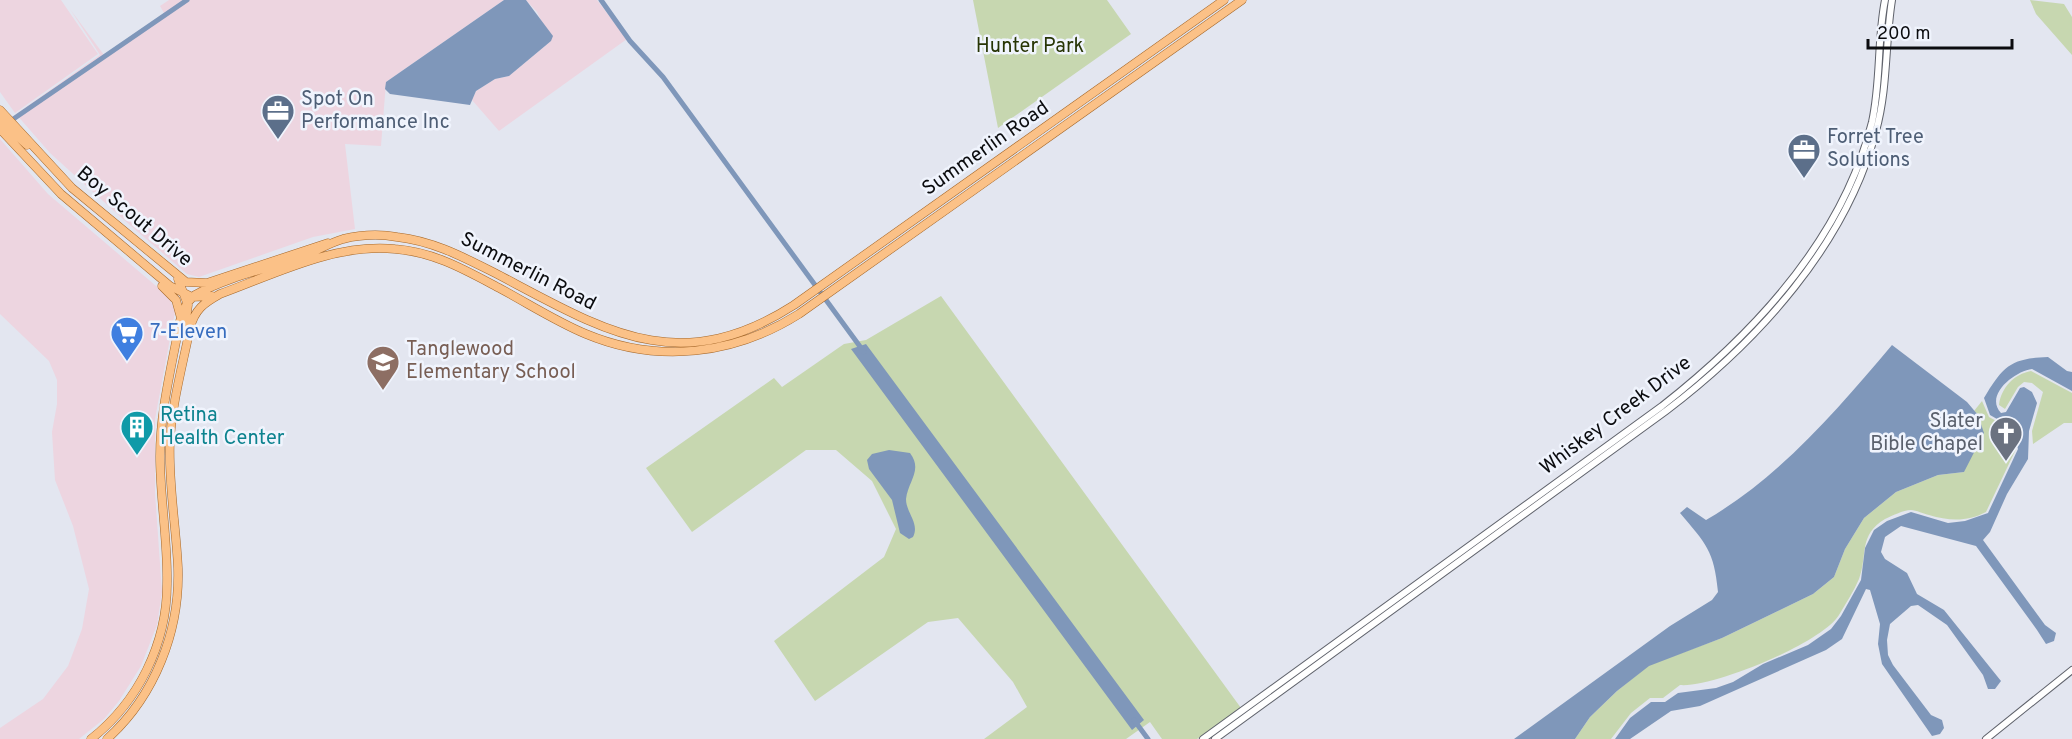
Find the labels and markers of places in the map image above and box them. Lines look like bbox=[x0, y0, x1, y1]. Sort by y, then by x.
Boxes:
place label: Spot On Performance Inc bbox=[301, 87, 450, 136]
office icon: Spot On Performance Inc bbox=[260, 93, 296, 140]
place label: Forret Tree Solutions bbox=[1827, 125, 1924, 174]
office icon: Forret Tree Solutions bbox=[1786, 132, 1822, 179]
supermarket icon: 7-Eleven bbox=[109, 315, 145, 362]
place label: 7-Eleven bbox=[150, 320, 227, 346]
place label: Tanglewood Elementary School bbox=[406, 337, 576, 386]
school or university icon: Tanglewood Elementary School bbox=[365, 344, 401, 391]
place label: Retina Health Center bbox=[160, 403, 285, 452]
building icon: Retina Health Center bbox=[119, 409, 155, 456]
place label: Slater Bible Chapel bbox=[1870, 409, 1983, 458]
church icon: Slater Bible Chapel bbox=[1988, 415, 2024, 462]

